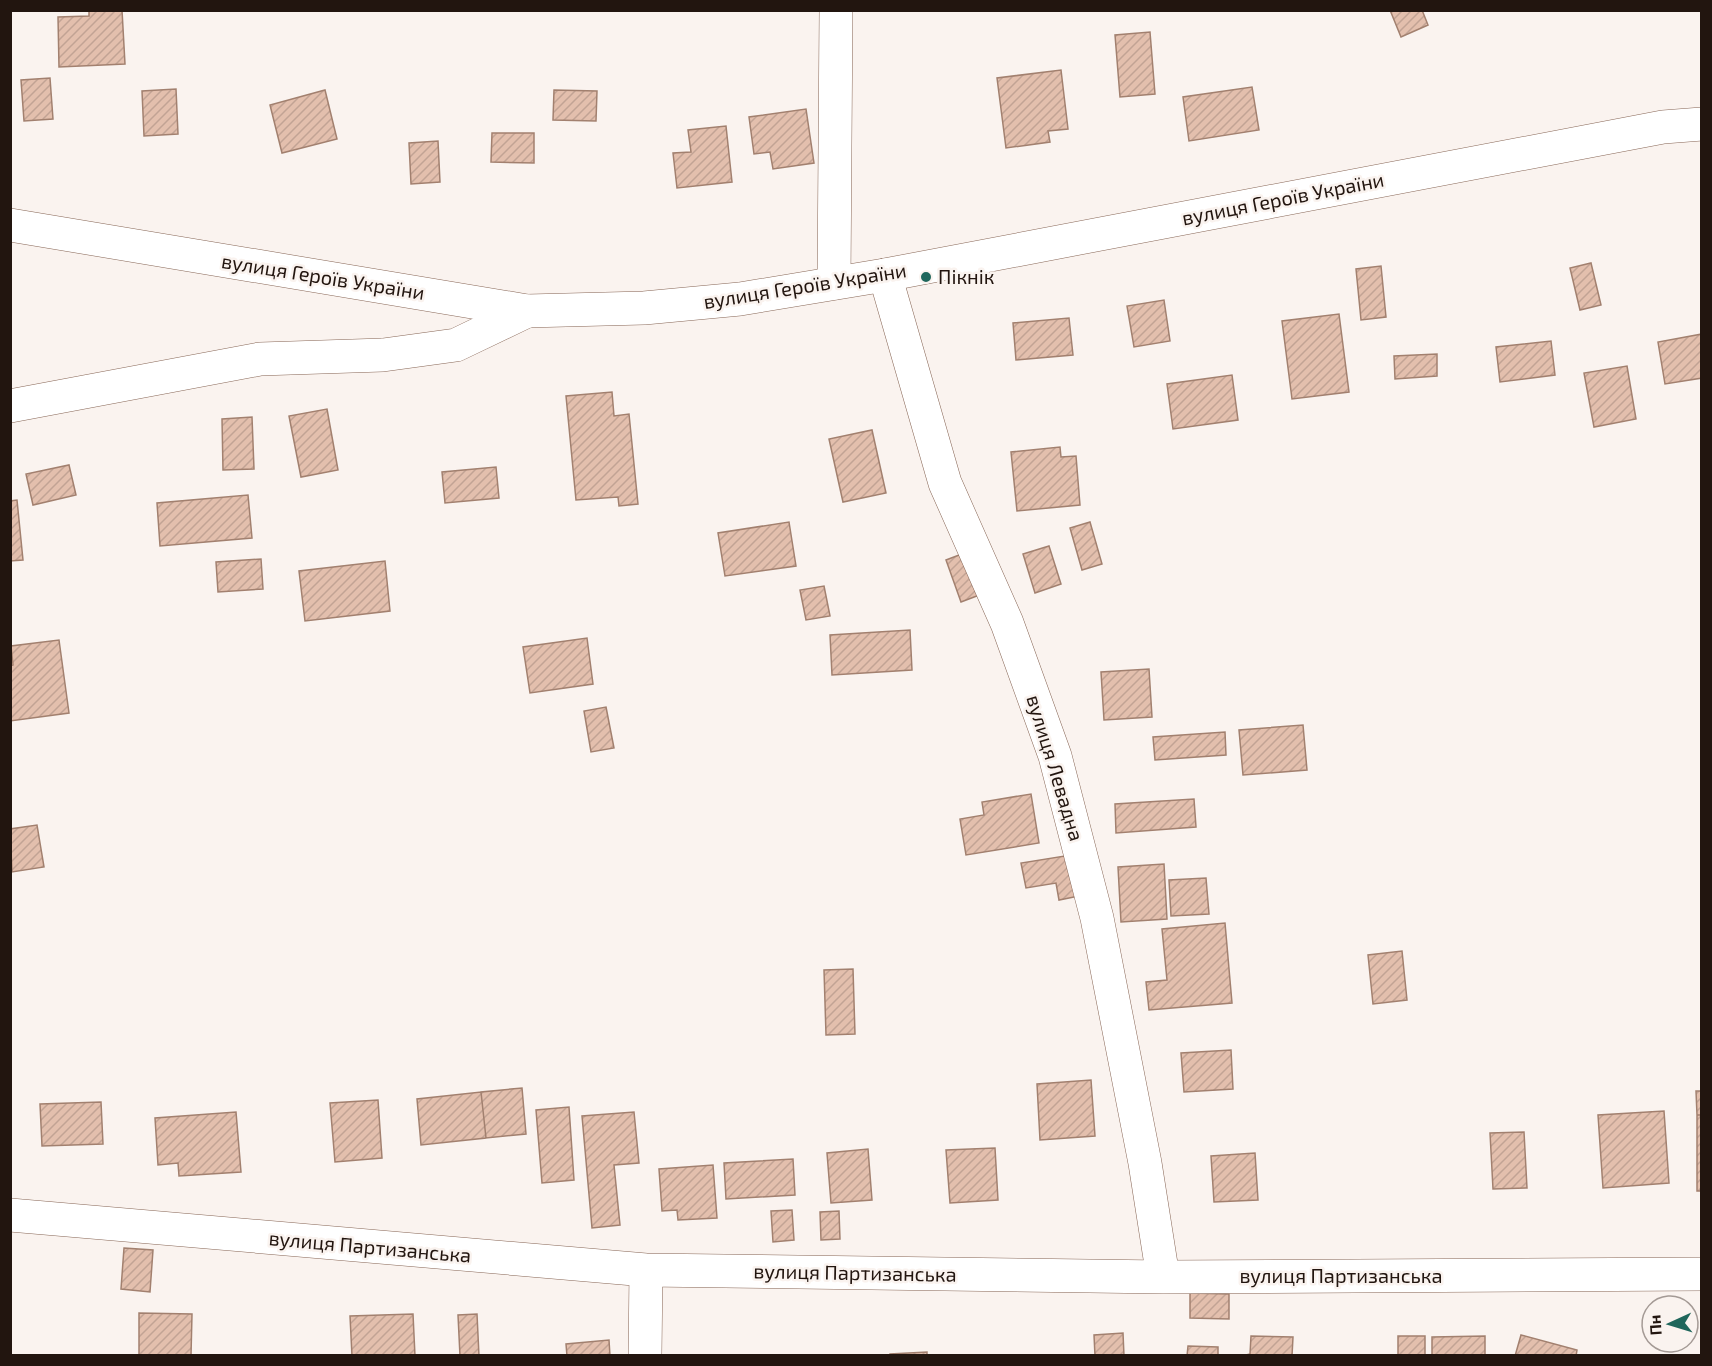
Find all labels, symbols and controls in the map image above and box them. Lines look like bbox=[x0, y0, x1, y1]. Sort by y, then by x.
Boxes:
street label: вулиця Героїв України bbox=[1180, 167, 1386, 230]
street label: вулиця Героїв України bbox=[220, 248, 426, 305]
street label: вулиця Героїв України bbox=[702, 257, 908, 314]
place label: Пікнік bbox=[938, 264, 995, 288]
marker: Пікнік bbox=[919, 270, 933, 284]
street label: вулиця Левадна bbox=[1021, 692, 1090, 844]
street label: вулиця Партизанська bbox=[268, 1225, 472, 1268]
street label: вулиця Партизанська bbox=[753, 1258, 957, 1287]
street label: вулиця Партизанська bbox=[1239, 1263, 1443, 1288]
north arrow bbox=[1640, 1294, 1700, 1354]
text: Пн bbox=[1644, 1314, 1665, 1336]

